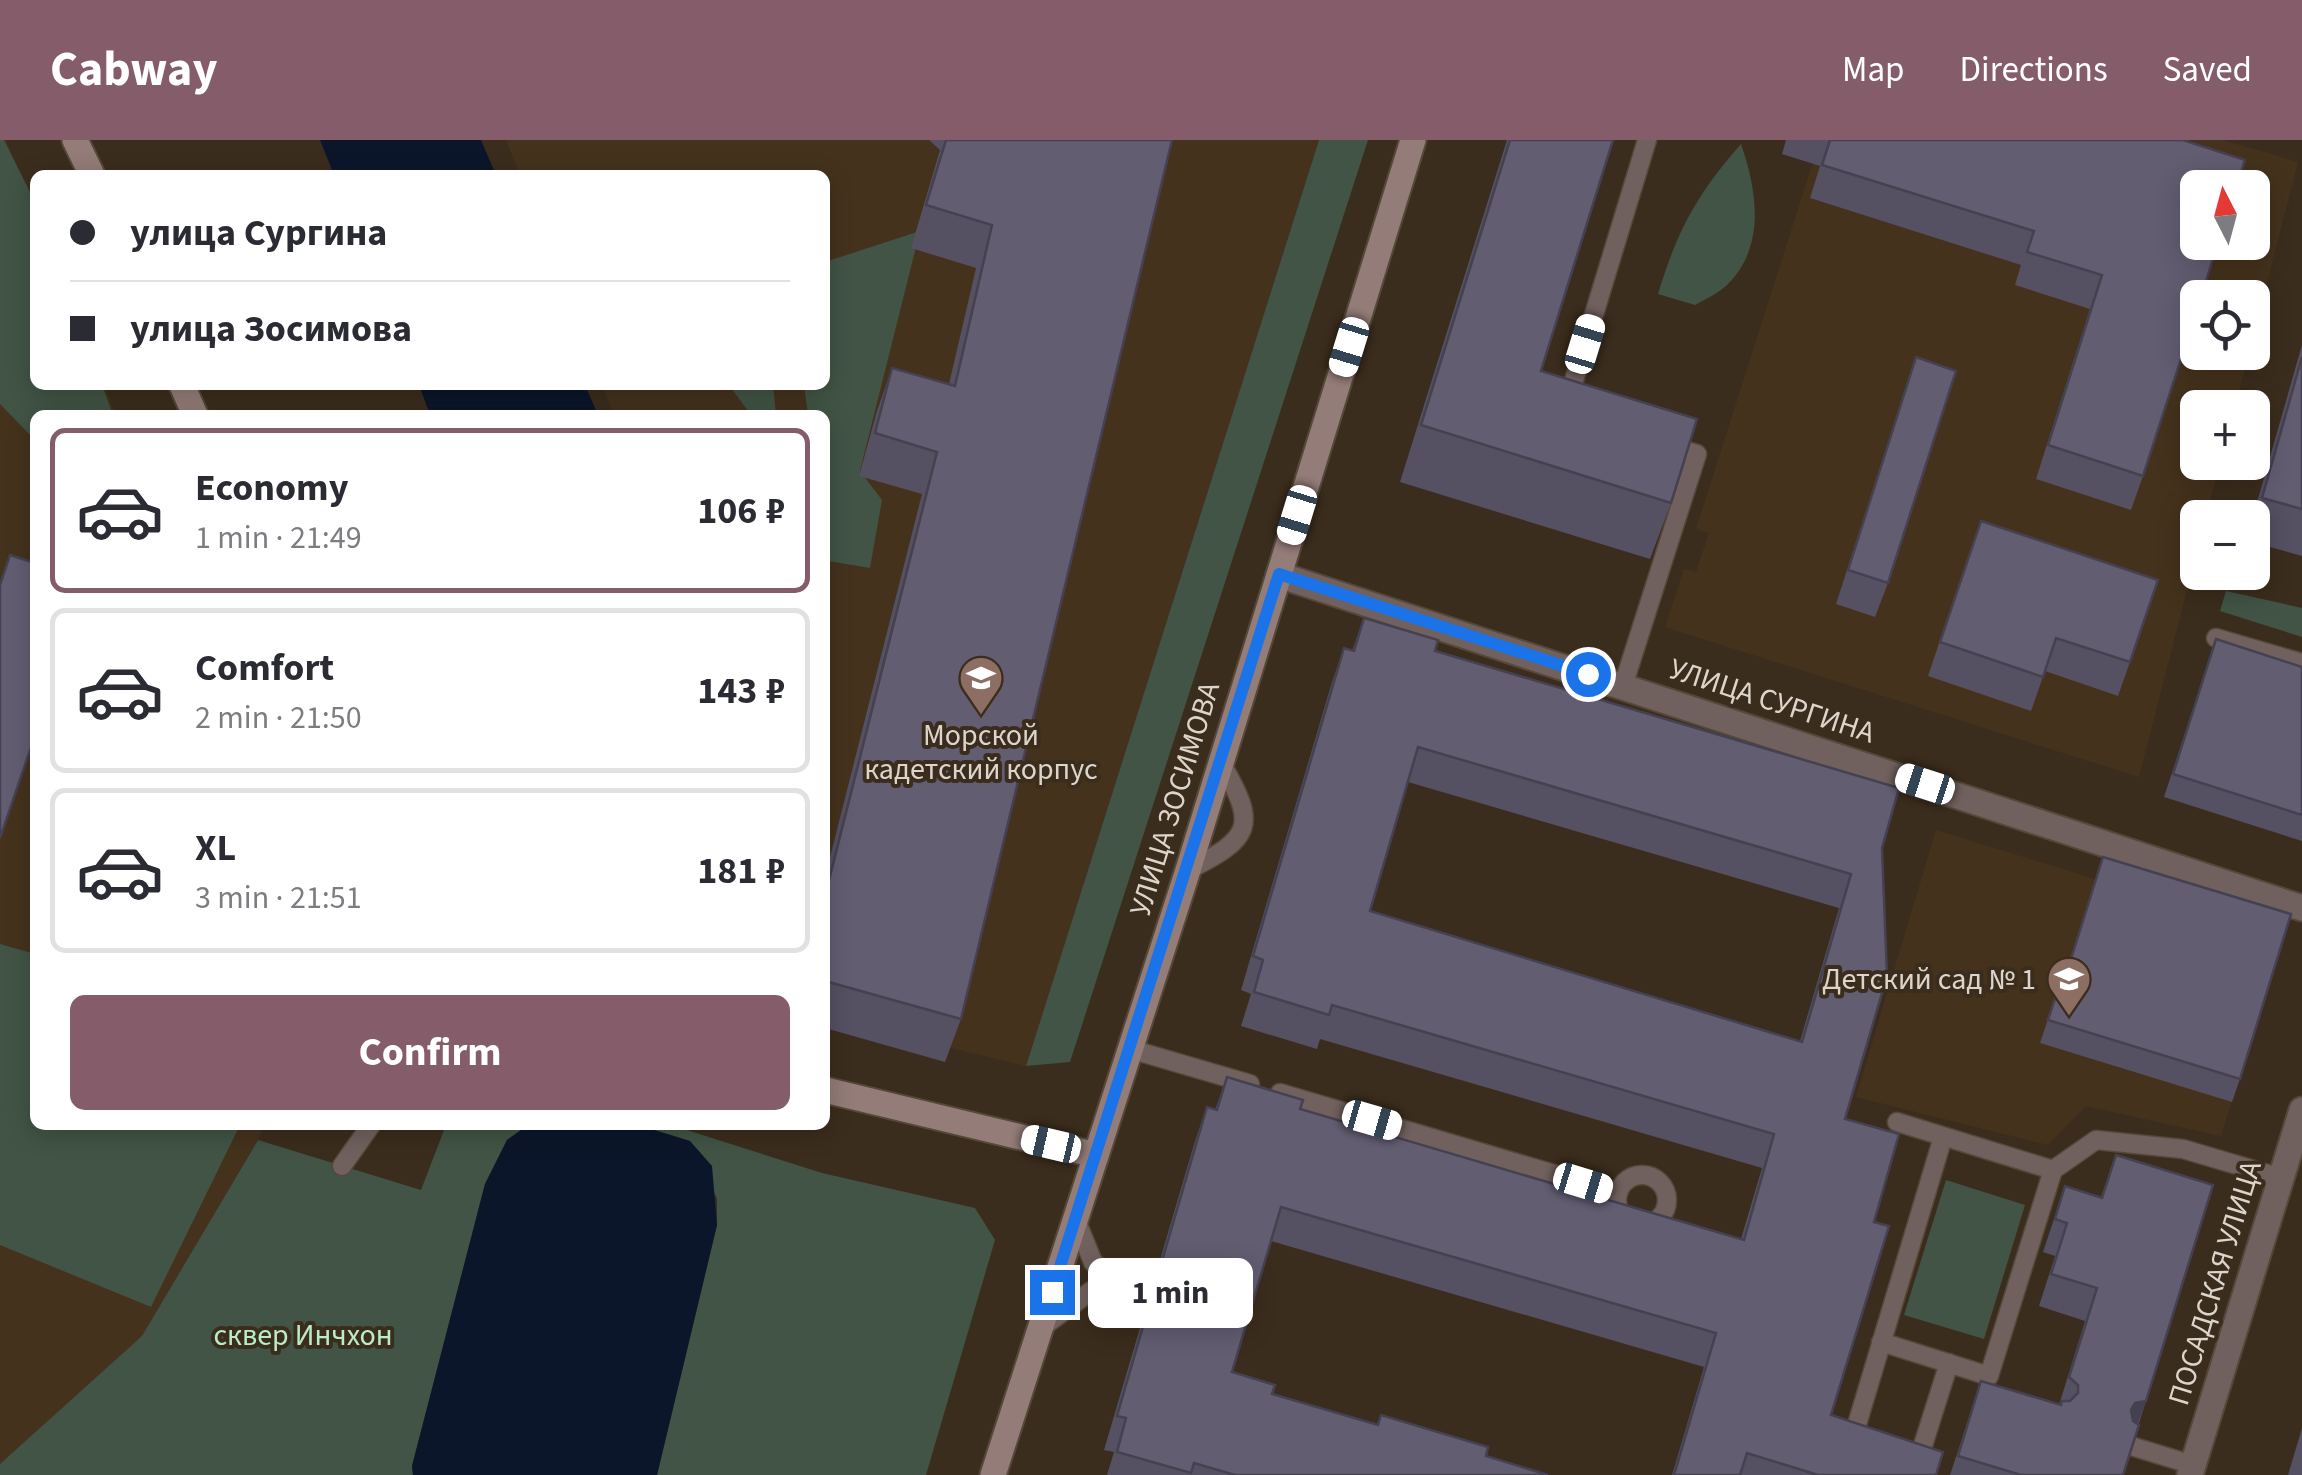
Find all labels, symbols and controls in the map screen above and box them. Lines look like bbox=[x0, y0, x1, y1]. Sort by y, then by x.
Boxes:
text: Cabway bbox=[50, 36, 217, 104]
text: Map bbox=[1842, 45, 1905, 95]
text: Directions bbox=[1960, 45, 2108, 95]
text: Saved bbox=[2163, 45, 2252, 95]
north arrow bbox=[2180, 170, 2270, 260]
map controls bbox=[2180, 170, 2270, 590]
text: улица Сургина bbox=[130, 206, 387, 260]
button: locate bbox=[2180, 280, 2270, 370]
text: улица Зосимова bbox=[130, 302, 412, 356]
car bbox=[1562, 311, 1608, 377]
car bbox=[1326, 314, 1372, 380]
button: + bbox=[2180, 390, 2270, 480]
text: Economy bbox=[195, 461, 348, 515]
icon: car bbox=[75, 466, 165, 556]
car bbox=[1274, 482, 1320, 548]
text: 106 ₽ bbox=[697, 484, 785, 538]
button: − bbox=[2180, 500, 2270, 590]
text: 1 min · 21:49 bbox=[195, 515, 362, 561]
text: Comfort bbox=[195, 641, 334, 695]
icon: car bbox=[75, 646, 165, 736]
street label: УЛИЦА СУРГИНА bbox=[1664, 648, 1881, 755]
route start bbox=[1566, 652, 1611, 697]
school or university icon: Морской кадетский корпус bbox=[958, 655, 1004, 716]
text: 143 ₽ bbox=[697, 664, 785, 718]
street label: УЛИЦА ЗОСИМОВА bbox=[1119, 676, 1231, 921]
text: 2 min · 21:50 bbox=[195, 695, 362, 741]
place label: Морской кадетский корпус bbox=[864, 714, 1098, 791]
car bbox=[1892, 760, 1958, 808]
text: XL bbox=[195, 821, 236, 875]
icon: car bbox=[75, 826, 165, 916]
text: 181 ₽ bbox=[697, 844, 785, 898]
text: 3 min · 21:51 bbox=[195, 875, 362, 921]
school or university icon: Детский сад № 1 bbox=[2046, 956, 2092, 1017]
place label: Детский сад № 1 bbox=[1822, 958, 2036, 1001]
button: Confirm bbox=[70, 995, 790, 1110]
car bbox=[1339, 1097, 1405, 1143]
car bbox=[1018, 1123, 1084, 1165]
street label: ПОСАДСКАЯ УЛИЦА bbox=[2157, 1155, 2273, 1411]
car bbox=[1550, 1160, 1616, 1206]
callout: 1 min bbox=[1087, 1257, 1252, 1327]
route end bbox=[1030, 1270, 1075, 1315]
text: 1 min bbox=[1132, 1270, 1209, 1316]
park label: сквер Инчхон bbox=[213, 1314, 393, 1357]

